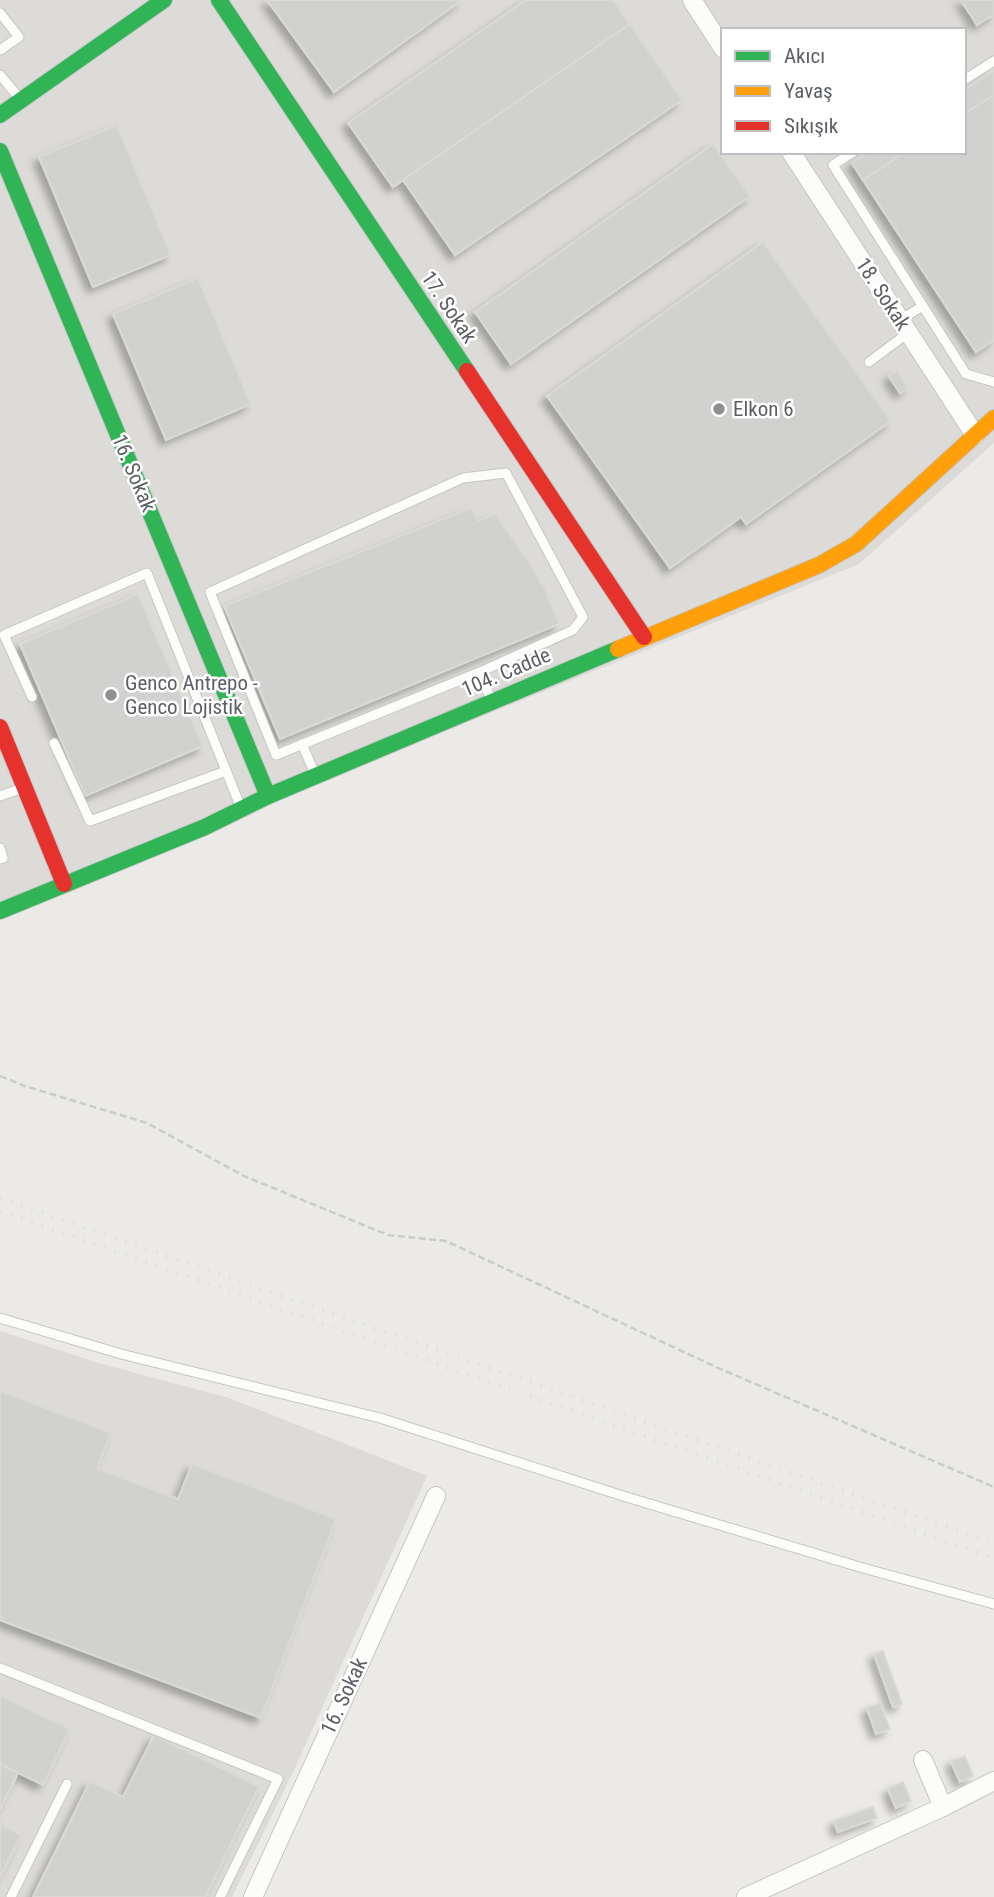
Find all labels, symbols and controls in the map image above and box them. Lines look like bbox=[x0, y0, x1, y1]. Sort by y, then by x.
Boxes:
legend bbox=[721, 28, 966, 154]
text: Akıcı bbox=[784, 44, 825, 68]
text: Yavaş bbox=[784, 79, 833, 103]
text: Sıkışık bbox=[784, 114, 839, 138]
street label: 18. Sokak bbox=[851, 253, 916, 335]
street label: 17. Sokak bbox=[416, 266, 482, 348]
place label: Elkon 6 bbox=[733, 397, 794, 421]
marker: Elkon 6 bbox=[711, 401, 727, 417]
street label: 16. Sokak bbox=[107, 431, 161, 516]
street label: 104. Cadde bbox=[458, 643, 554, 701]
place label: Genco Antrepo - Genco Lojistik bbox=[125, 671, 258, 719]
marker: Genco Antrepo - Genco Lojistik bbox=[103, 687, 119, 703]
street label: 16. Sokak bbox=[316, 1654, 372, 1738]

